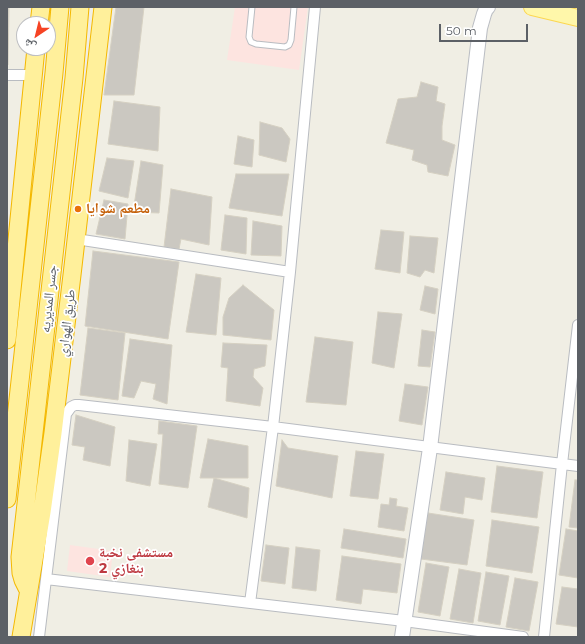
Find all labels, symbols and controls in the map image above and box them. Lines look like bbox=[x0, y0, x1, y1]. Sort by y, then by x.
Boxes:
north arrow bbox=[16, 16, 56, 56]
scale bar bbox=[441, 16, 530, 42]
text: 50 m bbox=[446, 23, 477, 38]
text: ش bbox=[21, 36, 38, 54]
place label: مطعم شوايا bbox=[86, 201, 150, 217]
marker: مطعم شوايا bbox=[73, 204, 83, 214]
street label: جسر المديريه bbox=[37, 264, 61, 334]
street label: طريق الهواري bbox=[55, 288, 79, 358]
place label: مستشفى نخبة بنغازي 2 bbox=[99, 545, 173, 578]
marker: مستشفى نخبة بنغازي 2 bbox=[84, 555, 96, 567]

